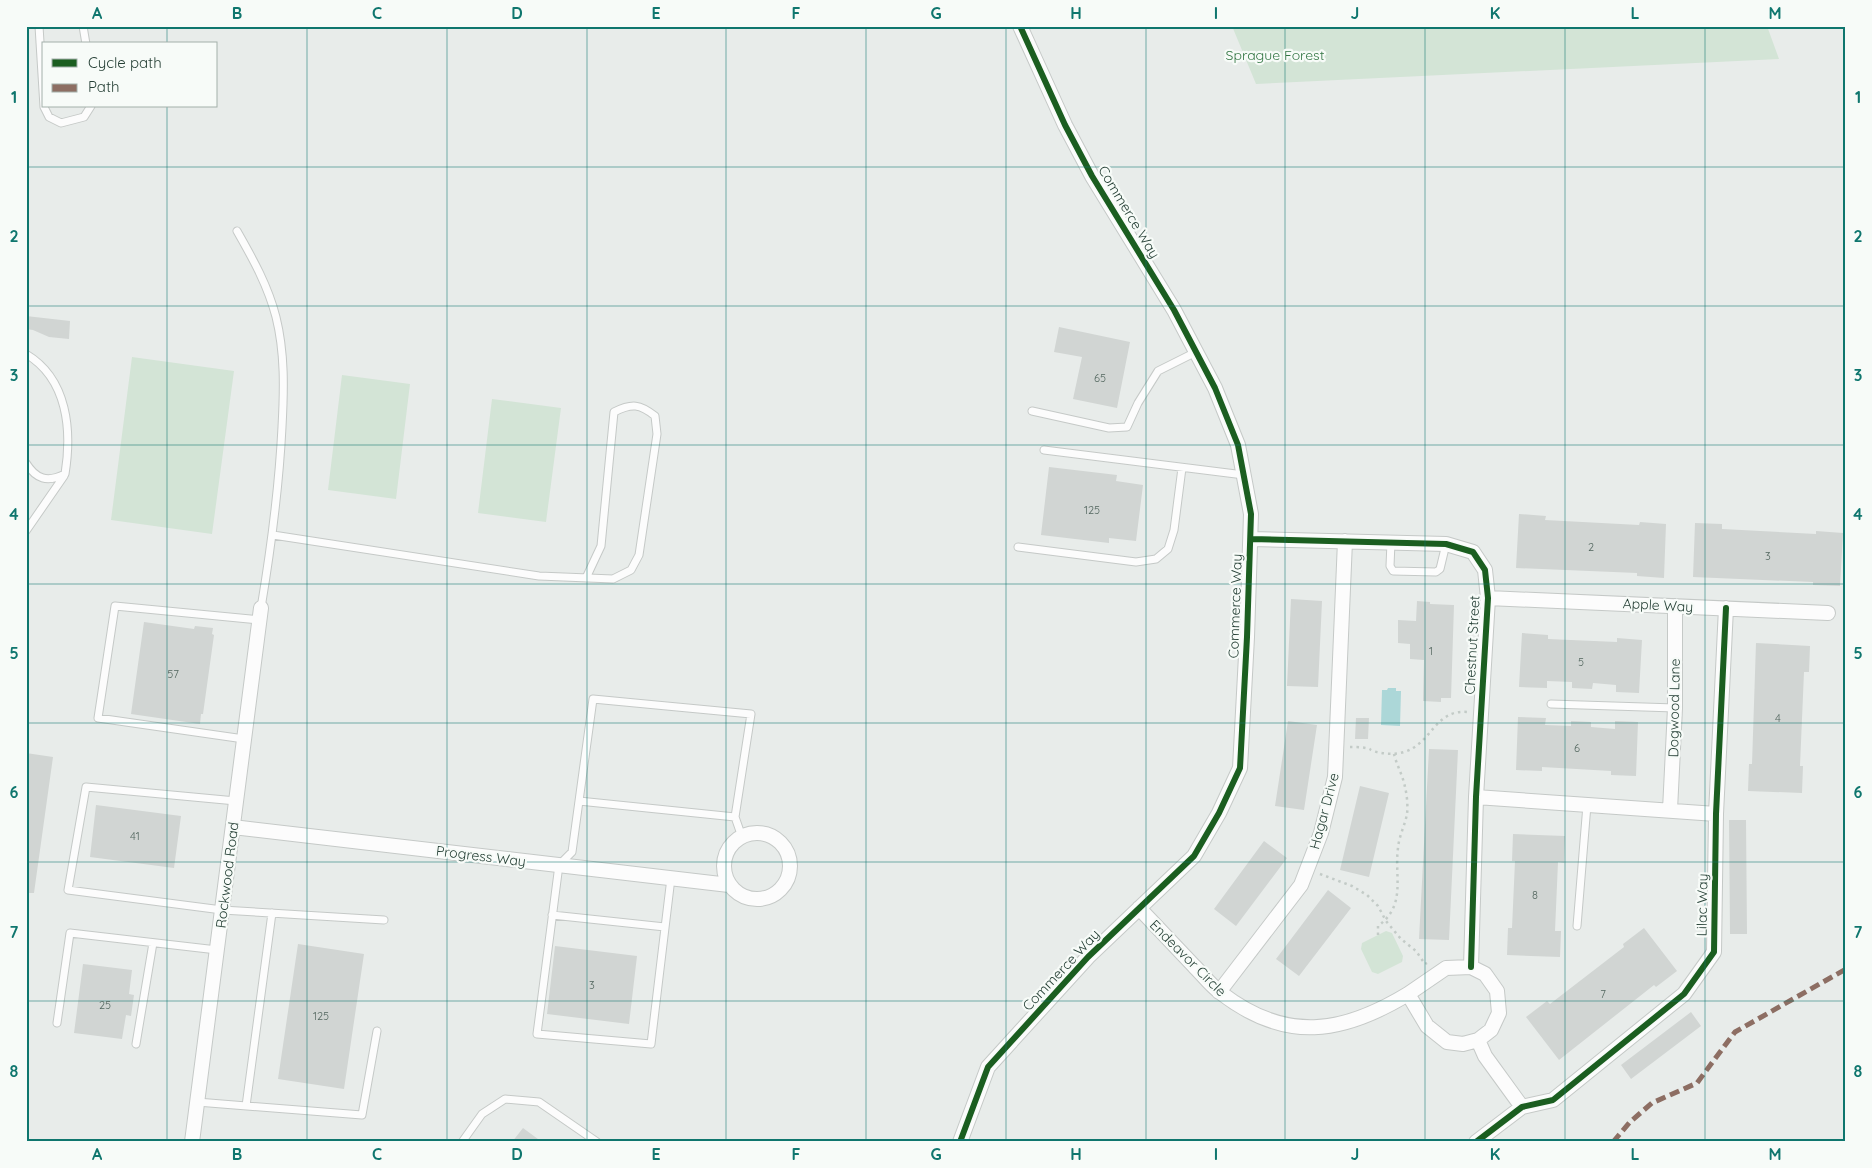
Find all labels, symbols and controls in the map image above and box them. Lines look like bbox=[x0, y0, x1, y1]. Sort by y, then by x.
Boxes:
text: A bbox=[92, 3, 103, 23]
text: B bbox=[232, 3, 242, 23]
text: C bbox=[372, 3, 382, 23]
text: D bbox=[511, 3, 523, 23]
text: E bbox=[651, 3, 661, 23]
text: F bbox=[792, 3, 801, 23]
text: G bbox=[930, 3, 942, 23]
text: H bbox=[1070, 3, 1082, 23]
text: I bbox=[1214, 3, 1218, 23]
text: J bbox=[1351, 3, 1359, 23]
text: K bbox=[1490, 3, 1500, 23]
text: L bbox=[1631, 3, 1640, 23]
text: M bbox=[1768, 3, 1782, 23]
legend bbox=[42, 42, 218, 108]
park label: Sprague Forest bbox=[1226, 46, 1325, 64]
text: Cycle path bbox=[88, 53, 162, 72]
text: Path bbox=[88, 77, 120, 96]
text: 1 bbox=[11, 87, 17, 107]
text: 1 bbox=[1855, 87, 1861, 107]
street label: Commerce Way bbox=[1094, 162, 1164, 262]
text: 2 bbox=[9, 226, 19, 246]
text: 2 bbox=[1853, 226, 1863, 246]
text: 3 bbox=[10, 365, 18, 385]
text: 3 bbox=[1854, 365, 1862, 385]
house number: 65 bbox=[1094, 371, 1106, 385]
house number: 125 bbox=[1084, 503, 1100, 517]
text: 4 bbox=[9, 504, 19, 524]
text: 4 bbox=[1853, 504, 1863, 524]
house number: 2 bbox=[1588, 540, 1594, 554]
house number: 3 bbox=[1765, 549, 1771, 563]
street label: Commerce Way bbox=[1224, 553, 1246, 659]
street label: Apple Way bbox=[1622, 594, 1694, 616]
street label: Chestnut Street bbox=[1460, 595, 1484, 695]
text: 5 bbox=[9, 643, 19, 663]
text: 5 bbox=[1853, 643, 1863, 663]
house number: 1 bbox=[1429, 644, 1433, 658]
house number: 5 bbox=[1578, 655, 1584, 669]
street label: Dogwood Lane bbox=[1664, 658, 1684, 758]
house number: 57 bbox=[167, 667, 179, 681]
house number: 4 bbox=[1775, 711, 1781, 725]
house number: 6 bbox=[1574, 741, 1580, 755]
street label: Hagar Drive bbox=[1305, 771, 1343, 851]
text: 6 bbox=[10, 782, 19, 802]
text: 6 bbox=[1854, 782, 1863, 802]
street label: Rockwood Road bbox=[212, 821, 242, 929]
house number: 41 bbox=[130, 829, 140, 843]
street label: Progress Way bbox=[435, 842, 527, 870]
street label: Lilac Way bbox=[1692, 873, 1712, 937]
house number: 8 bbox=[1532, 888, 1538, 902]
street label: Endeavor Circle bbox=[1146, 916, 1230, 1000]
text: 7 bbox=[10, 922, 19, 942]
text: 7 bbox=[1854, 922, 1863, 942]
street label: Commerce Way bbox=[1019, 925, 1103, 1015]
house number: 3 bbox=[589, 978, 595, 992]
house number: 7 bbox=[1600, 987, 1606, 1001]
house number: 25 bbox=[99, 998, 111, 1012]
house number: 125 bbox=[313, 1009, 329, 1023]
text: 8 bbox=[10, 1061, 19, 1081]
text: 8 bbox=[1854, 1061, 1863, 1081]
text: A bbox=[92, 1144, 103, 1164]
text: B bbox=[232, 1144, 242, 1164]
text: C bbox=[372, 1144, 382, 1164]
text: D bbox=[511, 1144, 523, 1164]
text: E bbox=[651, 1144, 661, 1164]
text: F bbox=[792, 1144, 801, 1164]
text: G bbox=[930, 1144, 942, 1164]
text: H bbox=[1070, 1144, 1082, 1164]
text: I bbox=[1214, 1144, 1218, 1164]
text: J bbox=[1351, 1144, 1359, 1164]
text: K bbox=[1490, 1144, 1500, 1164]
text: L bbox=[1631, 1144, 1640, 1164]
text: M bbox=[1768, 1144, 1782, 1164]

